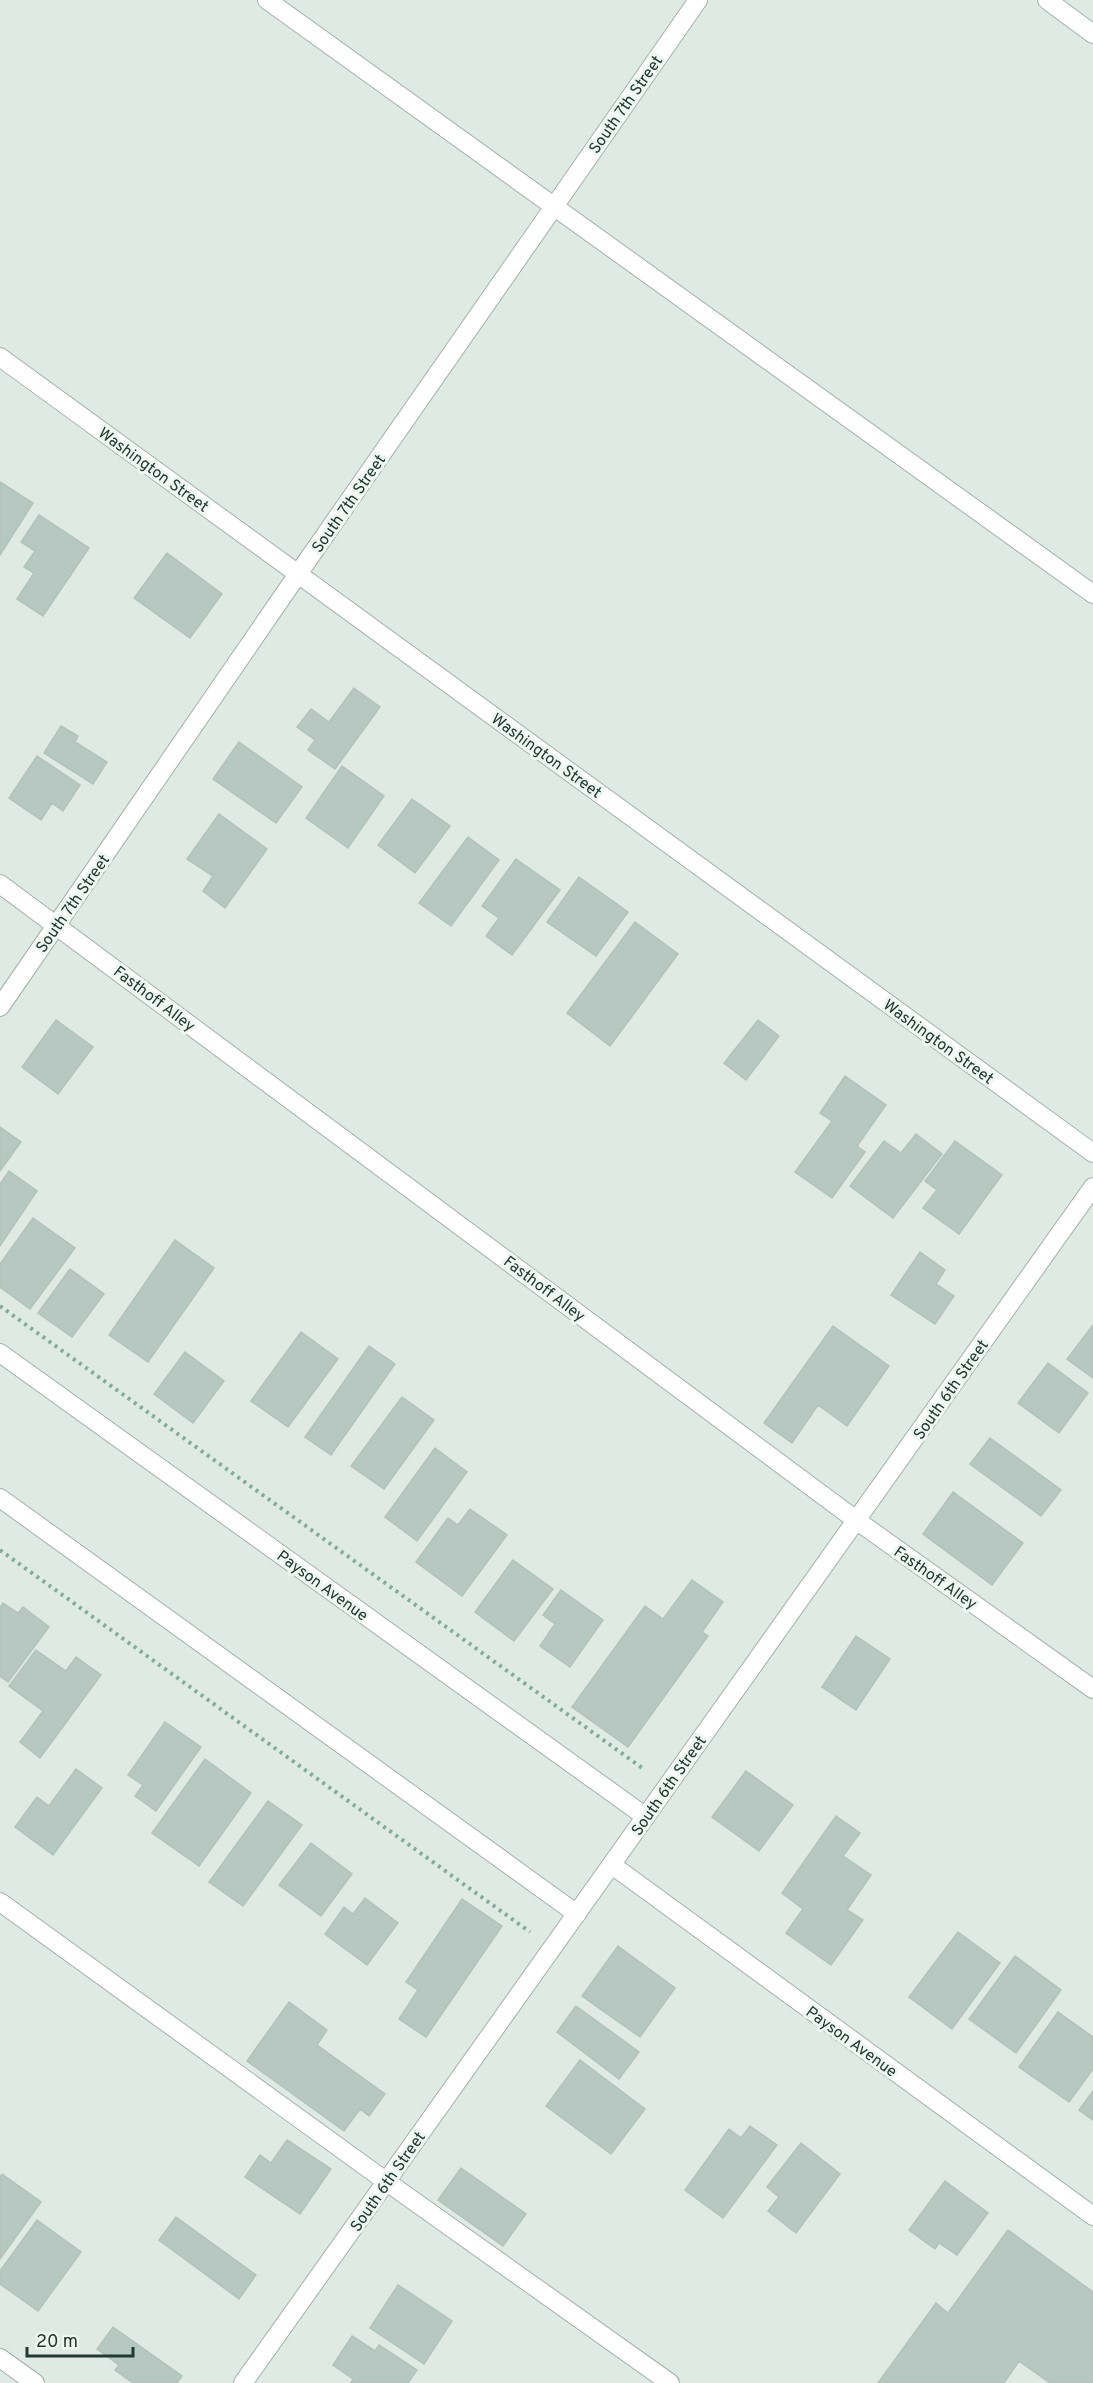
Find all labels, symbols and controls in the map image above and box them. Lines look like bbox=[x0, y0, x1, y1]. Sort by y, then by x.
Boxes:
street label: South 7th Street bbox=[585, 52, 668, 158]
street label: Washington Street bbox=[94, 424, 212, 517]
street label: South 7th Street bbox=[308, 451, 391, 557]
street label: Washington Street bbox=[487, 710, 605, 803]
street label: South 7th Street bbox=[32, 851, 115, 957]
street label: Fasthoff Alley bbox=[109, 962, 199, 1037]
street label: Washington Street bbox=[879, 996, 997, 1089]
street label: Fasthoff Alley bbox=[499, 1252, 589, 1327]
street label: South 6th Street bbox=[910, 1336, 994, 1444]
street label: Fasthoff Alley bbox=[889, 1543, 980, 1615]
street label: Payson Avenue bbox=[272, 1547, 371, 1626]
street label: South 6th Street bbox=[628, 1732, 712, 1840]
street label: Payson Avenue bbox=[801, 2003, 900, 2082]
street label: South 6th Street bbox=[347, 2128, 431, 2236]
scale bar bbox=[27, 2320, 134, 2358]
text: 20 m bbox=[36, 2331, 78, 2354]

